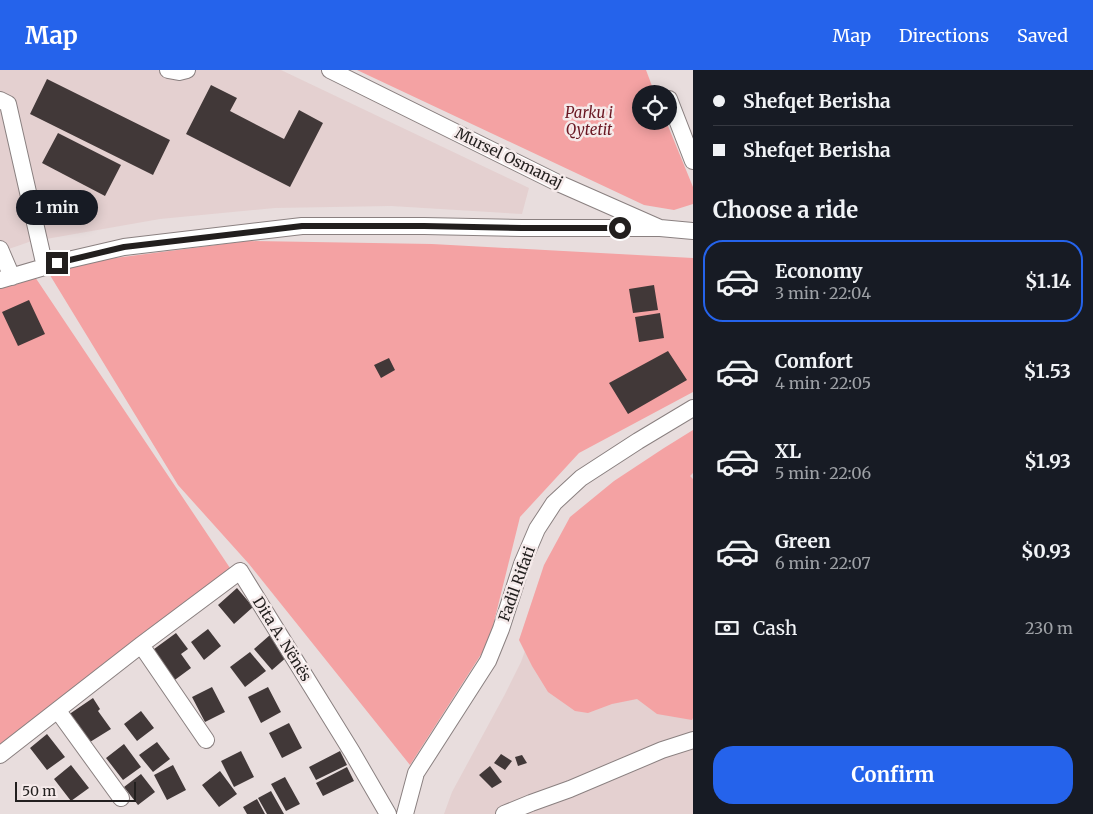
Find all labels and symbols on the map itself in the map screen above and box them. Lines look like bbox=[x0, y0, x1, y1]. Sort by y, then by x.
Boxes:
park label: Parku i Qytetit bbox=[565, 103, 613, 139]
street label: Mursel Osmanaj bbox=[452, 123, 566, 192]
callout: 1 min bbox=[16, 190, 98, 226]
route start bbox=[609, 217, 631, 239]
route end bbox=[46, 252, 68, 274]
street label: Fadil Rifati bbox=[494, 544, 539, 624]
street label: Dita A. Nënës bbox=[249, 593, 316, 685]
scale bar bbox=[15, 779, 136, 802]

